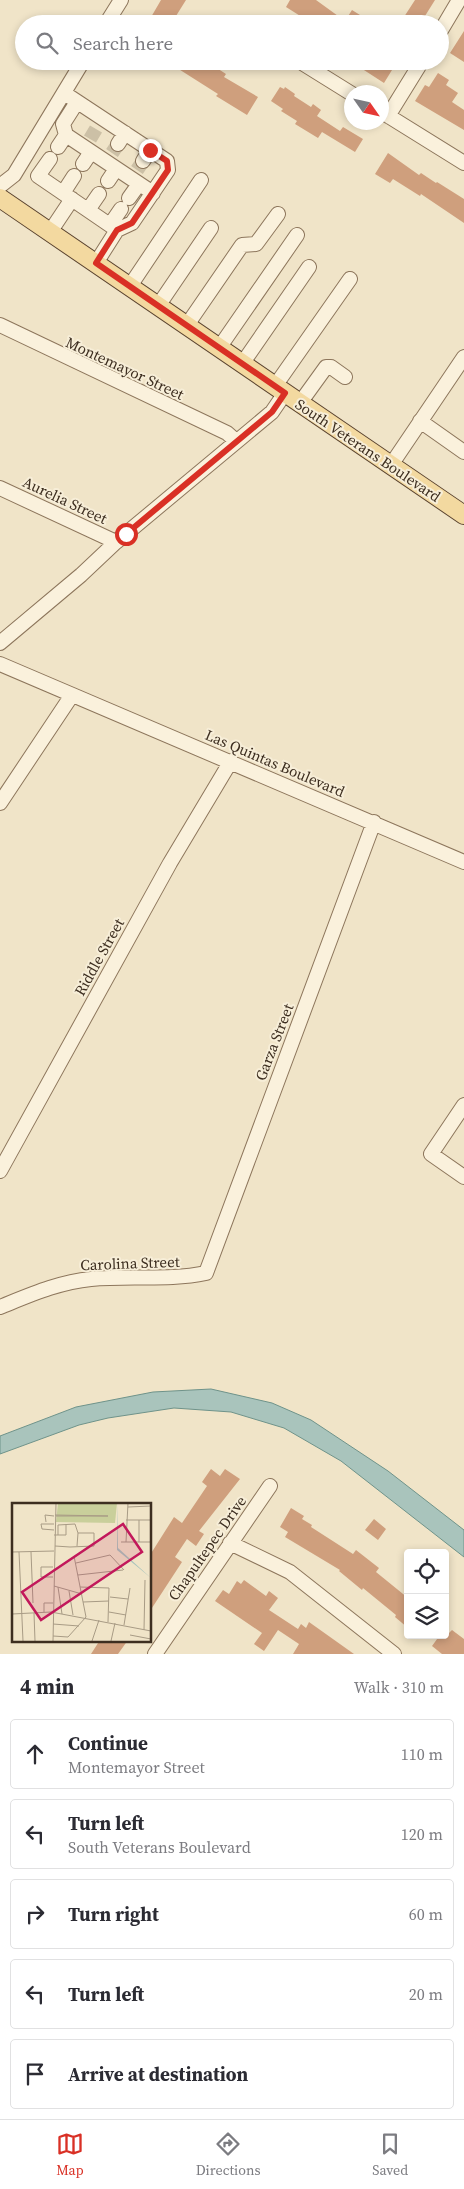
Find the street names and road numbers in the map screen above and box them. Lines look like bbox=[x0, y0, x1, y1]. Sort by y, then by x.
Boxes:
street label: Montemayor Street bbox=[62, 331, 188, 405]
street label: South Veterans Boulevard bbox=[291, 393, 445, 507]
street label: Aurelia Street bbox=[19, 471, 111, 529]
street label: Las Quintas Boulevard bbox=[202, 724, 348, 802]
street label: Riddle Street bbox=[69, 914, 129, 1000]
street label: Garza Street bbox=[250, 1000, 298, 1084]
street label: Carolina Street bbox=[80, 1251, 180, 1275]
street label: Chapultepec Drive bbox=[163, 1491, 251, 1605]

